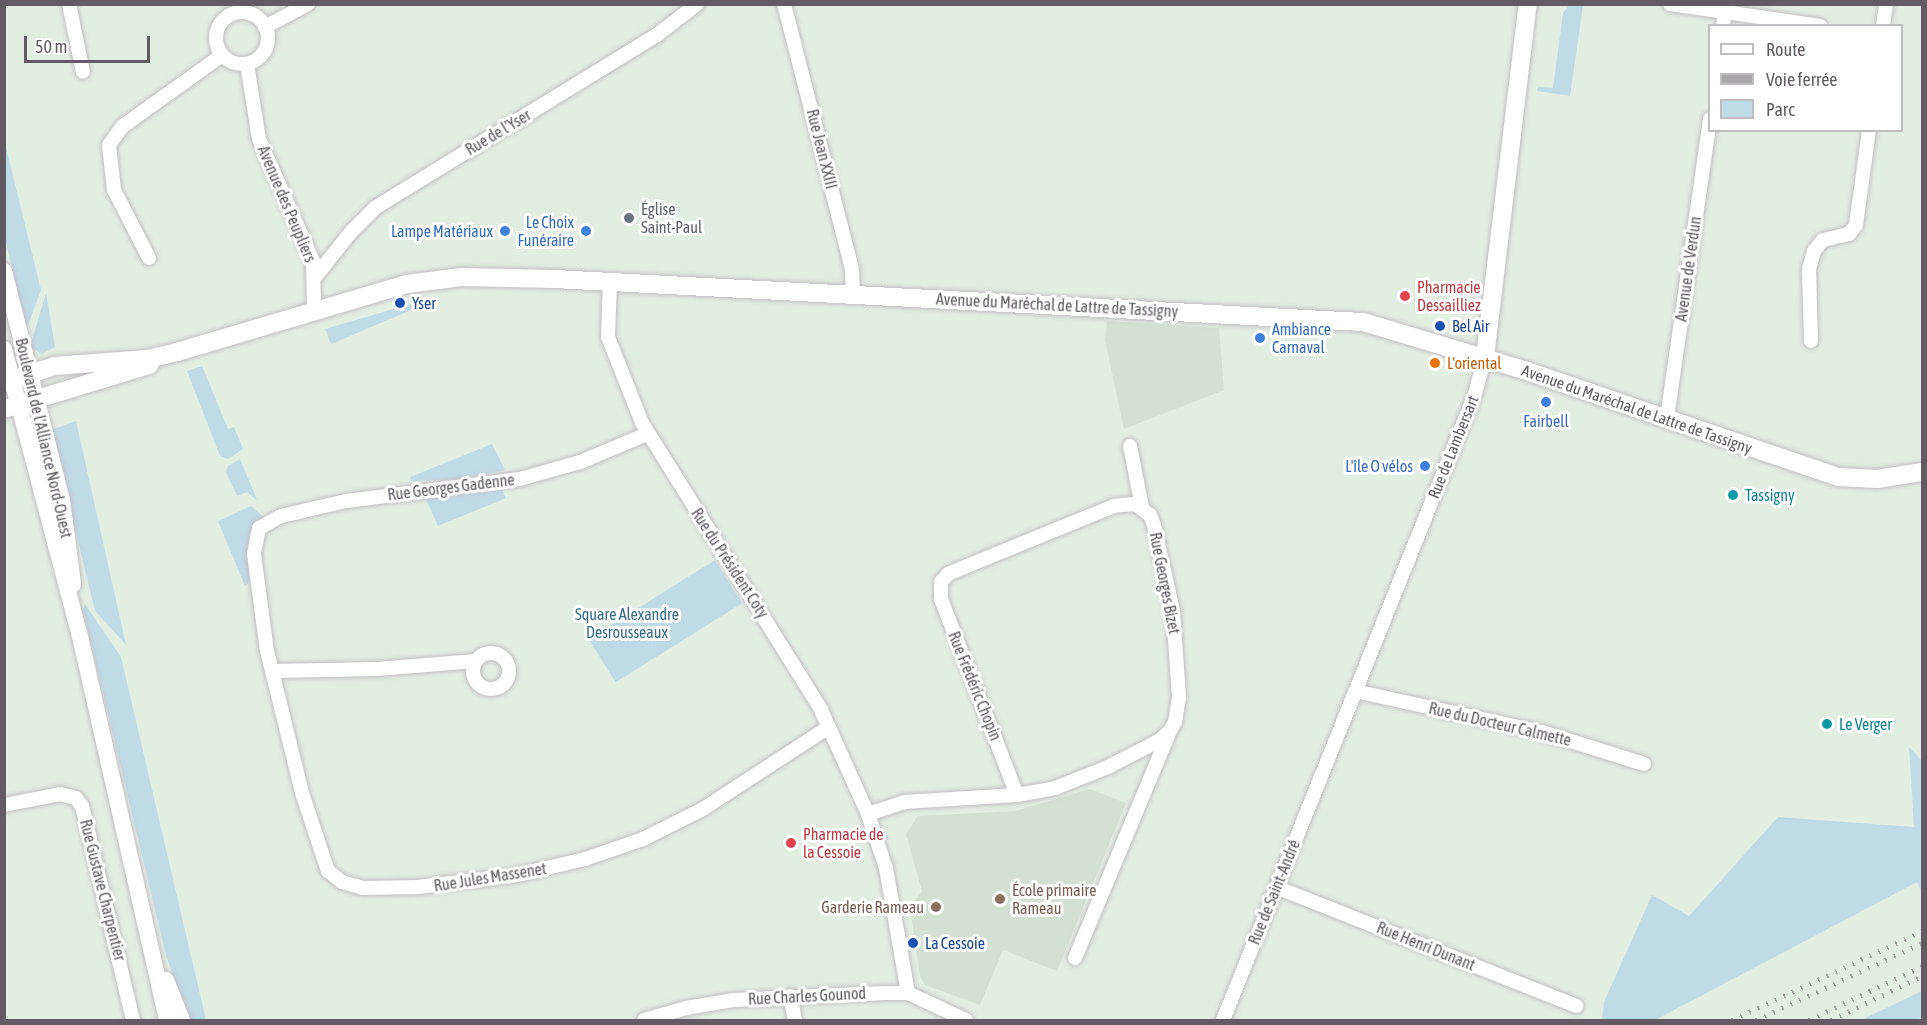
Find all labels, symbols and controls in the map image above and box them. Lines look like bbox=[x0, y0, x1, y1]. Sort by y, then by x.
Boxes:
scale bar bbox=[27, 24, 153, 62]
legend bbox=[1708, 24, 1903, 132]
text: 50 m bbox=[35, 36, 67, 57]
text: Route bbox=[1766, 39, 1805, 60]
text: Voie ferrée bbox=[1766, 69, 1838, 90]
text: Parc bbox=[1766, 99, 1795, 120]
street label: Rue de l'Yser bbox=[462, 105, 534, 159]
street label: Rue Jean XXIII bbox=[803, 107, 841, 191]
street label: Avenue des Peupliers bbox=[254, 143, 320, 265]
place label: Église Saint-Paul bbox=[641, 199, 702, 237]
marker: Église Saint-Paul bbox=[622, 211, 636, 225]
place label: Le Choix Funéraire bbox=[517, 212, 574, 250]
street label: Avenue de Verdun bbox=[1671, 215, 1705, 323]
place label: Lampe Matériaux bbox=[391, 221, 493, 241]
marker: Lampe Matériaux bbox=[498, 224, 512, 238]
marker: Le Choix Funéraire bbox=[579, 224, 593, 238]
place label: Pharmacie Dessailliez bbox=[1417, 277, 1481, 315]
street label: Avenue du Maréchal de Lattre de Tassigny bbox=[936, 289, 1178, 321]
marker: Pharmacie Dessailliez bbox=[1398, 289, 1412, 303]
place label: Yser bbox=[412, 293, 436, 313]
marker: Yser bbox=[393, 296, 407, 310]
place label: Bel Air bbox=[1452, 316, 1490, 336]
place label: Ambiance Carnaval bbox=[1272, 319, 1331, 357]
marker: Bel Air bbox=[1433, 319, 1447, 333]
marker: Ambiance Carnaval bbox=[1253, 331, 1267, 345]
street label: Boulevard de l'Alliance Nord-Ouest bbox=[12, 336, 76, 540]
place label: L'oriental bbox=[1447, 353, 1502, 373]
marker: L'oriental bbox=[1428, 356, 1442, 370]
street label: Avenue du Maréchal de Lattre de Tassigny bbox=[1519, 360, 1755, 458]
street label: Rue de Lambersart bbox=[1424, 393, 1482, 501]
marker: Fairbell bbox=[1539, 395, 1553, 409]
place label: Fairbell bbox=[1523, 411, 1569, 431]
place label: L'île O vélos bbox=[1345, 456, 1413, 476]
marker: L'île O vélos bbox=[1418, 459, 1432, 473]
street label: Rue Georges Gadenne bbox=[386, 470, 516, 504]
place label: Tassigny bbox=[1745, 485, 1795, 505]
marker: Tassigny bbox=[1726, 488, 1740, 502]
street label: Rue du Président Coty bbox=[687, 504, 773, 622]
street label: Rue Georges Bizet bbox=[1146, 531, 1184, 635]
park label: Square Alexandre Desrousseaux bbox=[575, 604, 679, 642]
street label: Rue Frédéric Chopin bbox=[944, 629, 1006, 743]
street label: Rue du Docteur Calmette bbox=[1427, 698, 1573, 750]
place label: Le Verger bbox=[1839, 714, 1892, 734]
marker: Le Verger bbox=[1820, 717, 1834, 731]
street label: Rue Gustave Charpentier bbox=[76, 817, 130, 963]
place label: Pharmacie de la Cessoie bbox=[803, 824, 884, 862]
marker: Pharmacie de la Cessoie bbox=[784, 836, 798, 850]
street label: Rue de Saint-André bbox=[1244, 837, 1304, 947]
street label: Rue Jules Massenet bbox=[432, 859, 548, 895]
place label: École primaire Rameau bbox=[1012, 880, 1096, 918]
marker: École primaire Rameau bbox=[993, 892, 1007, 906]
place label: Garderie Rameau bbox=[821, 897, 924, 917]
marker: Garderie Rameau bbox=[929, 900, 943, 914]
street label: Rue Henri Dunant bbox=[1374, 918, 1478, 974]
place label: La Cessoie bbox=[925, 933, 985, 953]
marker: La Cessoie bbox=[906, 936, 920, 950]
street label: Rue Charles Gounod bbox=[748, 983, 866, 1009]

